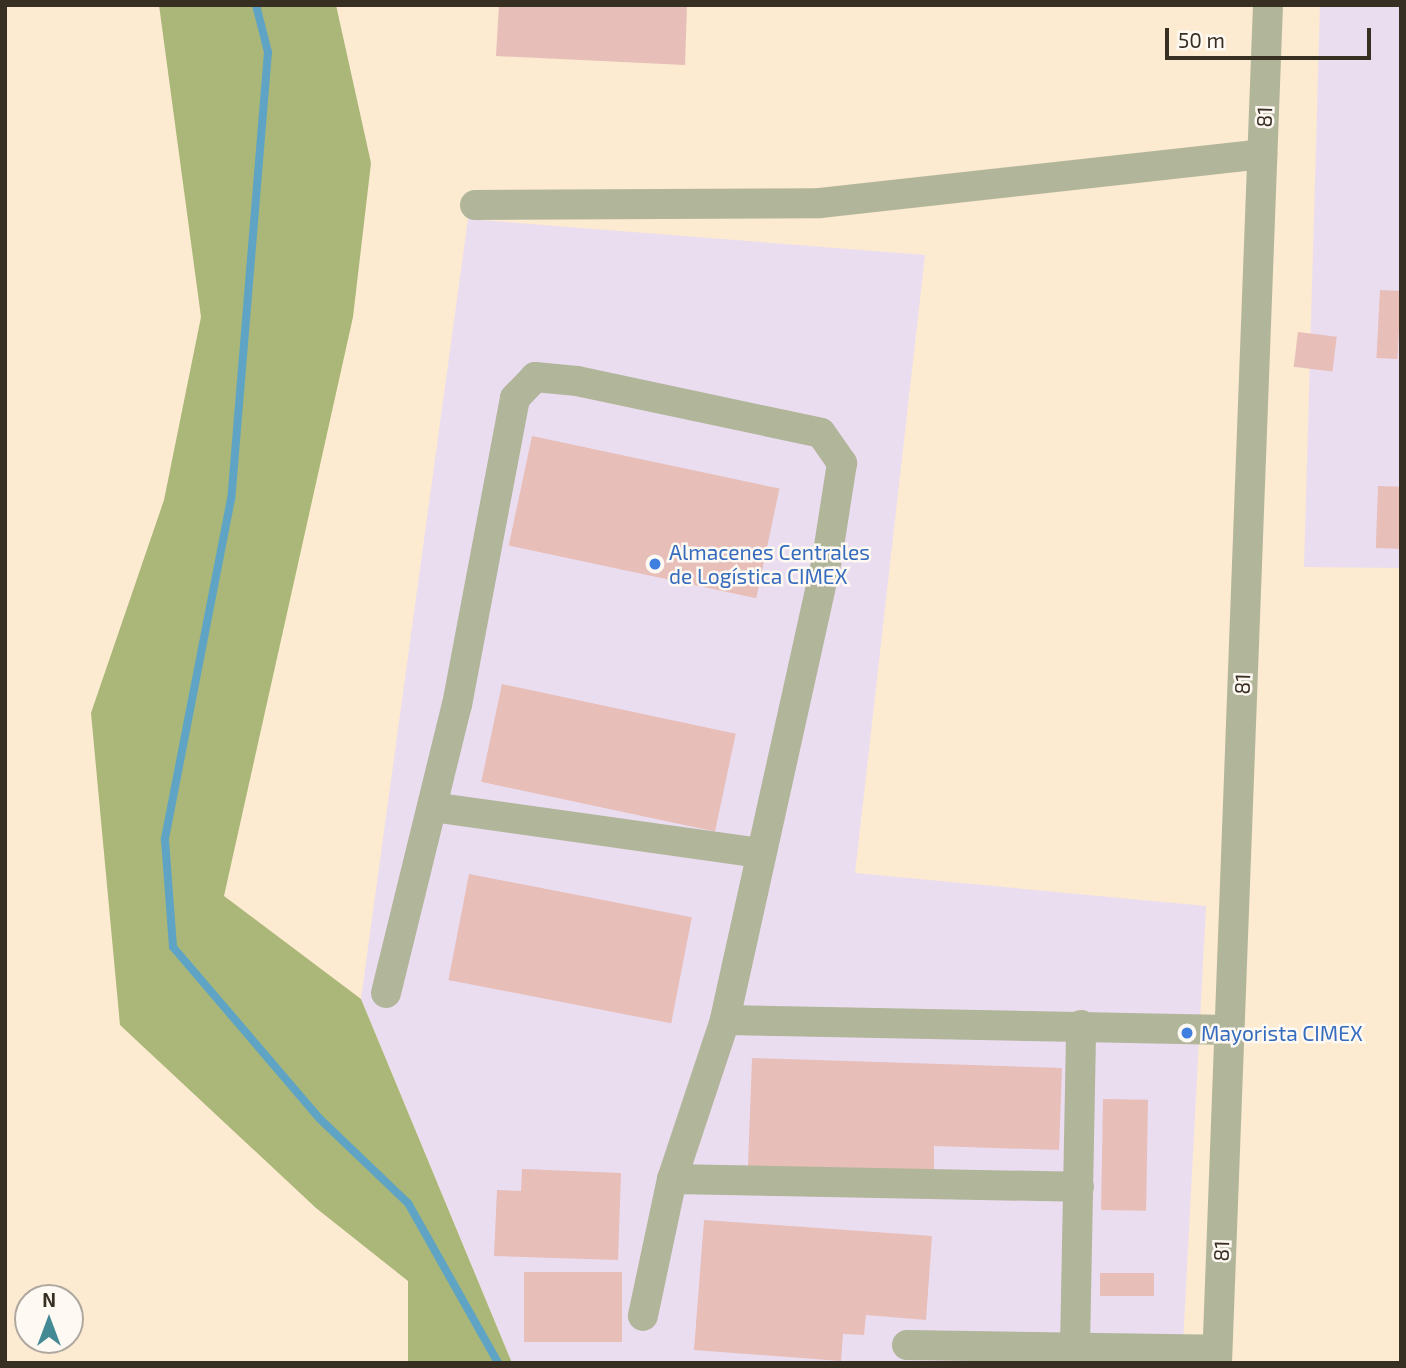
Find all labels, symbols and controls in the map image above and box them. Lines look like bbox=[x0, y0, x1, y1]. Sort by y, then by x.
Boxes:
scale bar bbox=[1168, 14, 1374, 58]
text: 50 m bbox=[1178, 27, 1225, 52]
street label: 81 bbox=[1251, 106, 1277, 128]
place label: Almacenes Centrales de Logística CIMEX bbox=[669, 539, 870, 589]
marker: Almacenes Centrales de Logística CIMEX bbox=[647, 556, 663, 572]
street label: 81 bbox=[1229, 673, 1255, 695]
place label: Mayorista CIMEX bbox=[1201, 1020, 1363, 1046]
marker: Mayorista CIMEX bbox=[1179, 1025, 1195, 1041]
street label: 81 bbox=[1208, 1240, 1234, 1262]
north arrow bbox=[14, 1284, 84, 1354]
text: N bbox=[42, 1288, 56, 1311]

